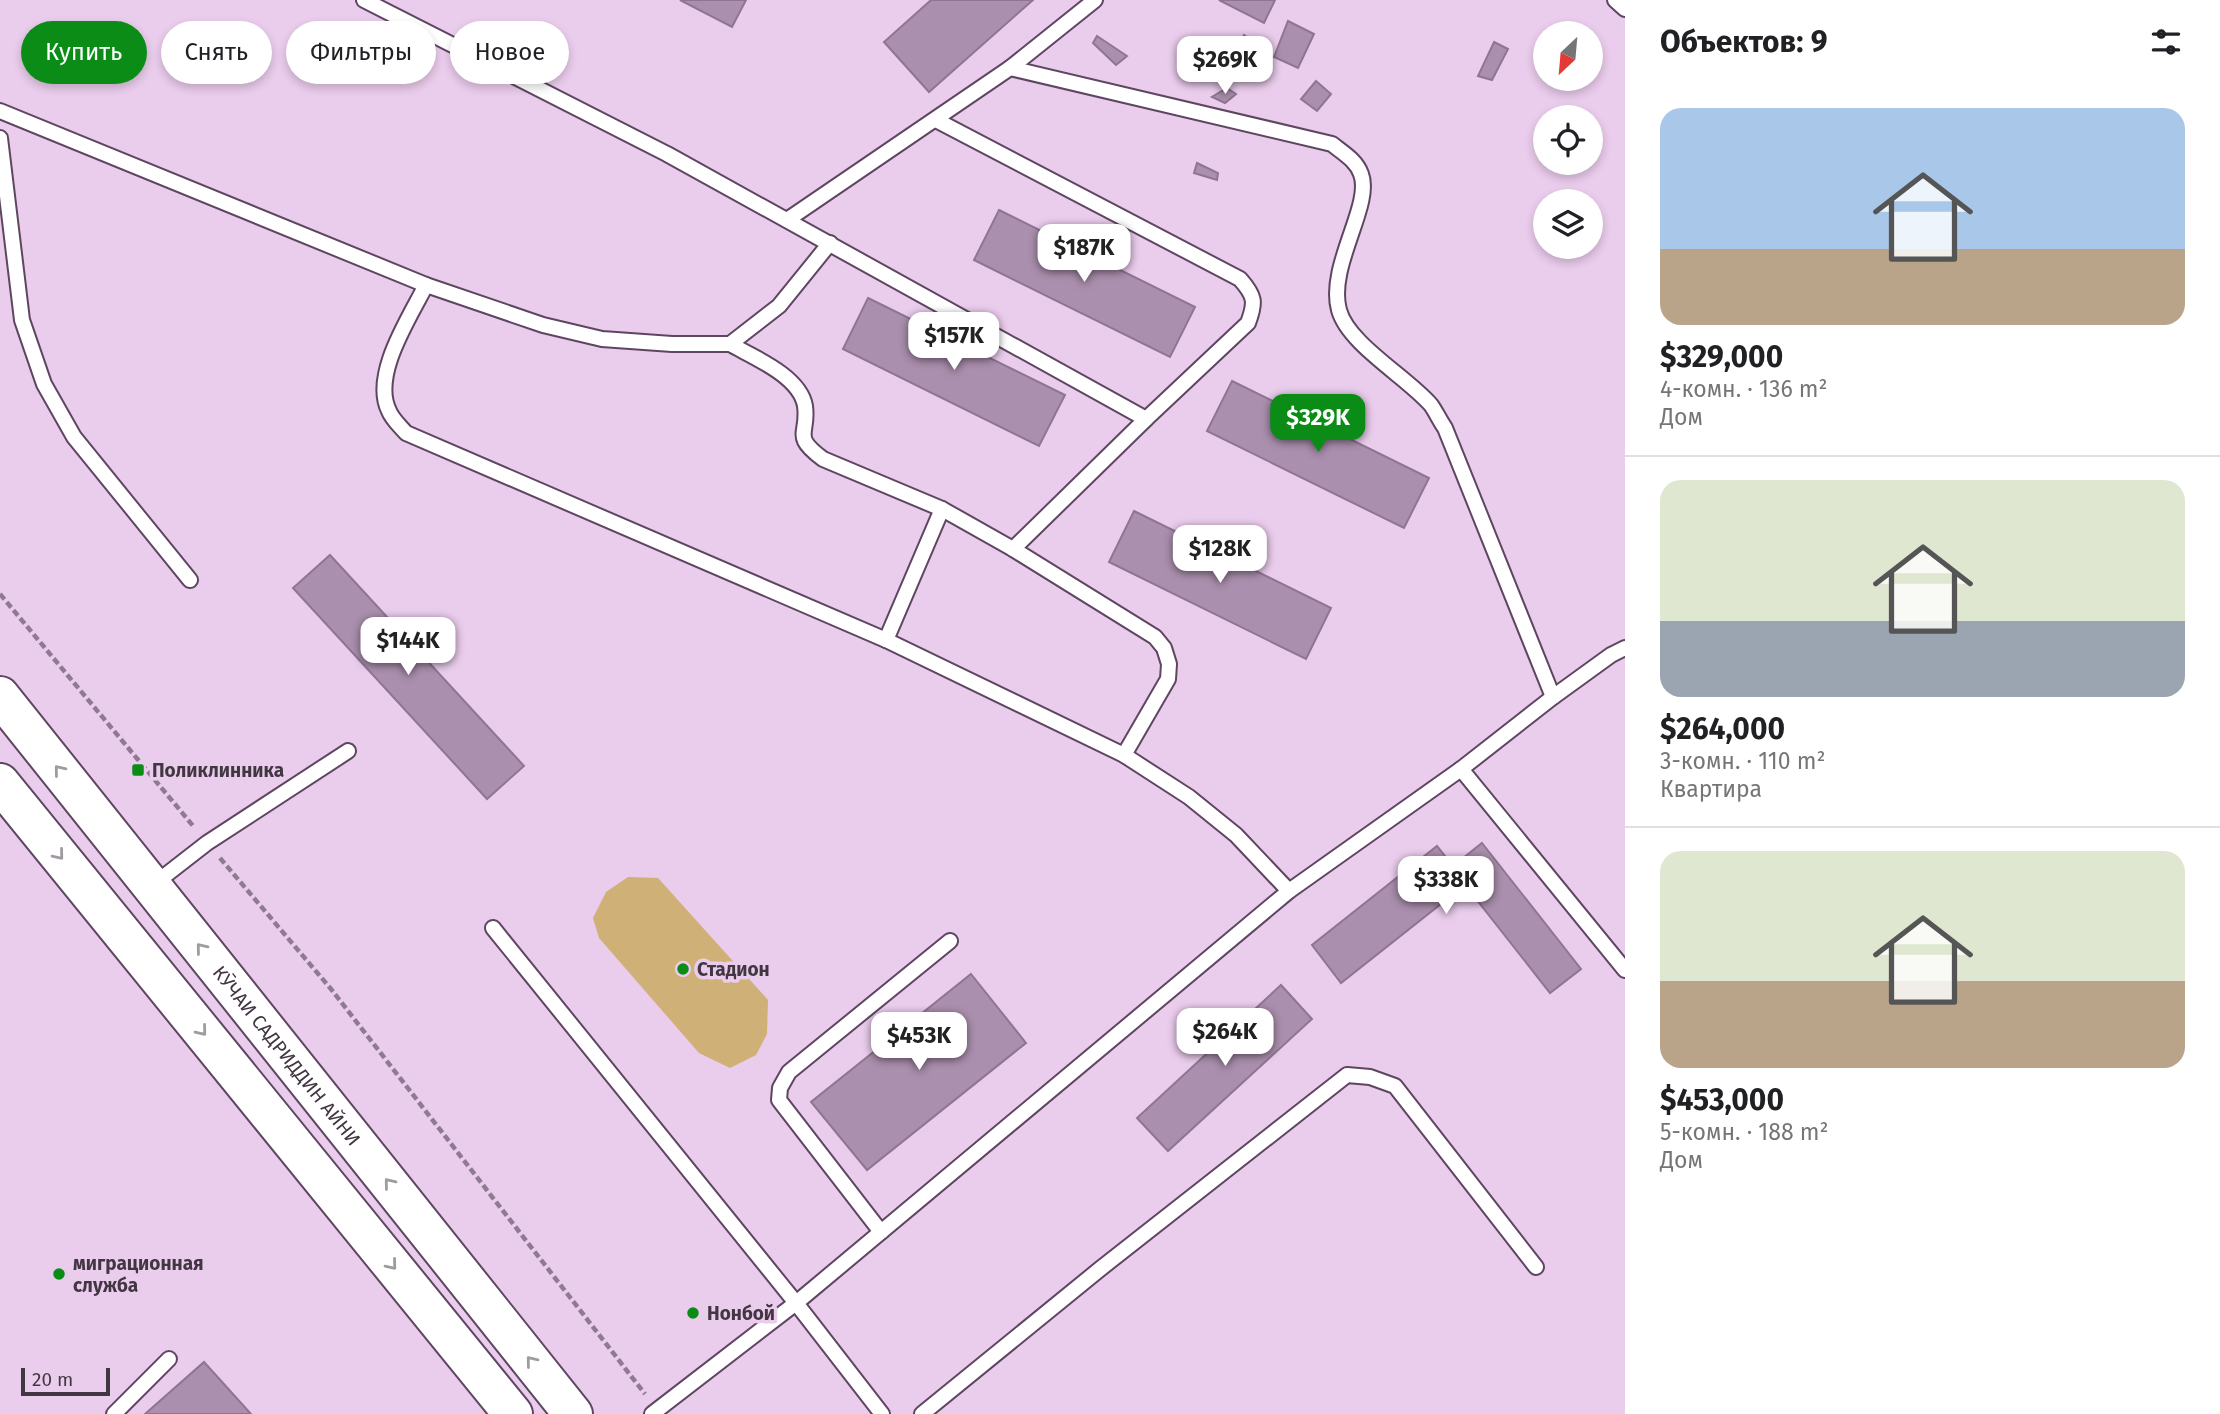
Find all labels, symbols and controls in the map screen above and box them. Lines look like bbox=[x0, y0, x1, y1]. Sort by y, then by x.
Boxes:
chip: Купить bbox=[21, 21, 147, 84]
chip: Снять bbox=[161, 21, 272, 84]
chip: Фильтры bbox=[286, 21, 436, 84]
chip: Новое bbox=[450, 21, 569, 84]
north arrow bbox=[1533, 21, 1603, 91]
map controls bbox=[1533, 21, 1603, 259]
icon: filters bbox=[2147, 23, 2185, 61]
text: Объектов: 9 bbox=[1660, 24, 1827, 60]
pin: $269K bbox=[1176, 36, 1274, 96]
text: $269K bbox=[1193, 45, 1257, 73]
button: locate bbox=[1533, 105, 1603, 175]
icon: home bbox=[1860, 154, 1986, 280]
button: layers bbox=[1533, 189, 1603, 259]
pin: $187K bbox=[1035, 224, 1133, 284]
text: $187K bbox=[1054, 233, 1114, 261]
pin: $157K bbox=[905, 312, 1003, 372]
text: $157K bbox=[924, 321, 984, 349]
text: $329,000 bbox=[1660, 339, 1783, 375]
text: 4-комн. · 136 m² bbox=[1660, 375, 1828, 403]
pin: $329K bbox=[1269, 394, 1367, 454]
text: $329K bbox=[1286, 403, 1350, 431]
text: Дом bbox=[1660, 403, 1703, 431]
pin: $128K bbox=[1171, 526, 1269, 585]
icon: home bbox=[1860, 526, 1986, 652]
text: $128K bbox=[1189, 534, 1251, 562]
pin: $144K bbox=[359, 618, 457, 677]
text: $144K bbox=[376, 626, 440, 654]
text: $264,000 bbox=[1660, 711, 1785, 747]
text: 3-комн. · 110 m² bbox=[1660, 747, 1826, 775]
place label: Поликлинника bbox=[152, 759, 284, 782]
marker: Поликлинника bbox=[130, 762, 146, 778]
one-way arrow bbox=[55, 765, 67, 778]
text: Квартира bbox=[1660, 775, 1762, 803]
one-way arrow bbox=[50, 847, 63, 859]
pin: $338K bbox=[1397, 856, 1495, 916]
text: $338K bbox=[1414, 865, 1478, 893]
icon: home bbox=[1860, 897, 1986, 1023]
one-way arrow bbox=[197, 943, 209, 956]
place label: Стадион bbox=[697, 958, 770, 981]
street label: КӮЧАИ САДРИДДИН АЙНИ bbox=[208, 961, 366, 1150]
marker: Стадион bbox=[675, 961, 691, 977]
pin: $264K bbox=[1176, 1009, 1274, 1068]
pin: $453K bbox=[870, 1012, 968, 1072]
text: $264K bbox=[1193, 1017, 1257, 1045]
text: $453K bbox=[887, 1021, 951, 1049]
one-way arrow bbox=[194, 1023, 206, 1036]
text: $453,000 bbox=[1660, 1082, 1784, 1118]
text: 5-комн. · 188 m² bbox=[1660, 1118, 1828, 1146]
text: Дом bbox=[1660, 1146, 1703, 1174]
one-way arrow bbox=[384, 1178, 397, 1190]
place label: миграционная служба bbox=[73, 1252, 204, 1297]
one-way arrow bbox=[384, 1256, 396, 1269]
marker: миграционная служба bbox=[51, 1266, 67, 1282]
place label: Нонбой bbox=[707, 1302, 775, 1325]
marker: Нонбой bbox=[685, 1305, 701, 1321]
one-way arrow bbox=[526, 1356, 539, 1368]
scale bar bbox=[21, 1365, 110, 1397]
text: 20 m bbox=[32, 1368, 73, 1391]

